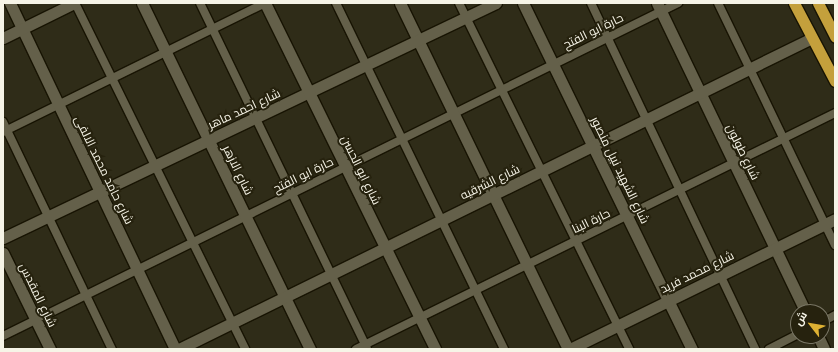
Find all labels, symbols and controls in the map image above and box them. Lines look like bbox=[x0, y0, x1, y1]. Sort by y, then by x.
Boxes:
street label: حارة ابو الفتح bbox=[561, 10, 625, 52]
street label: شارع احمد ماهر bbox=[205, 86, 283, 132]
street label: شارع حامد محمد الالفى bbox=[71, 113, 137, 227]
street label: شارع الشهيد نبيل منصور bbox=[588, 114, 652, 226]
street label: شارع طولون bbox=[723, 122, 763, 182]
street label: شارع ابو الحسن bbox=[338, 133, 384, 207]
street label: شارع الازهر bbox=[220, 143, 256, 197]
street label: حارة ابو الفتح bbox=[271, 154, 335, 196]
street label: شارع الشرقيه bbox=[458, 161, 522, 203]
street label: حارة البنا bbox=[570, 206, 612, 236]
street label: شارع محمد فريد bbox=[658, 248, 736, 296]
street label: شارع المقدس bbox=[16, 261, 60, 329]
north arrow bbox=[790, 304, 830, 344]
text: ش bbox=[791, 309, 810, 328]

